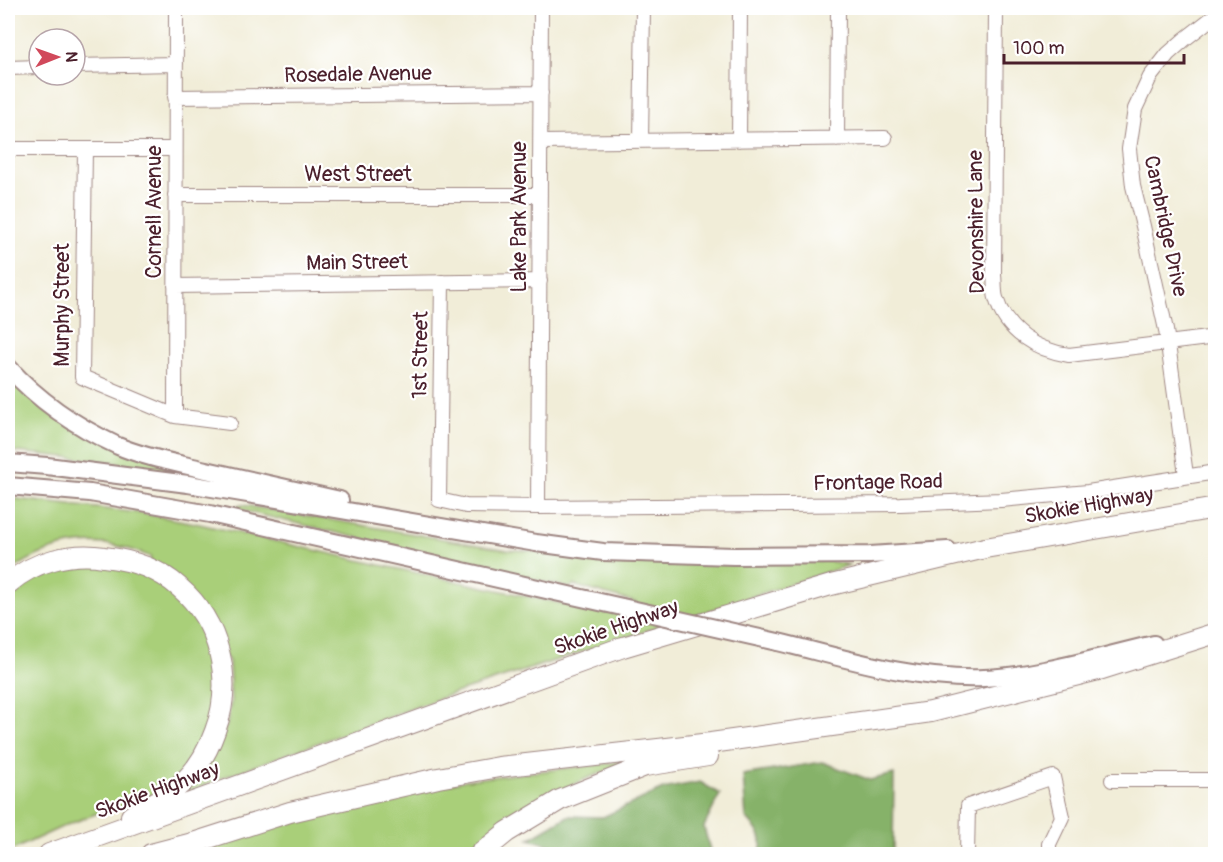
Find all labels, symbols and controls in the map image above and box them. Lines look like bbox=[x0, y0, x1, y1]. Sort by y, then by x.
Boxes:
north arrow bbox=[27, 27, 87, 87]
scale bar bbox=[1004, 27, 1184, 65]
text: 100 m bbox=[1013, 37, 1065, 60]
text: N bbox=[61, 51, 81, 63]
street label: Rosedale Avenue bbox=[284, 60, 433, 89]
street label: Lake Park Avenue bbox=[506, 141, 533, 293]
street label: Cornell Avenue bbox=[141, 145, 168, 279]
street label: Devonshire Lane bbox=[962, 149, 991, 294]
street label: Cambridge Drive bbox=[1137, 153, 1194, 300]
street label: West Street bbox=[304, 161, 412, 188]
street label: Murphy Street bbox=[49, 243, 76, 367]
street label: Main Street bbox=[306, 248, 409, 277]
street label: 1st Street bbox=[406, 310, 435, 399]
street label: Frontage Road bbox=[813, 468, 943, 497]
street label: Skokie Highway bbox=[1023, 481, 1156, 530]
street label: Skokie Highway bbox=[550, 593, 682, 661]
street label: Skokie Highway bbox=[91, 756, 223, 825]

